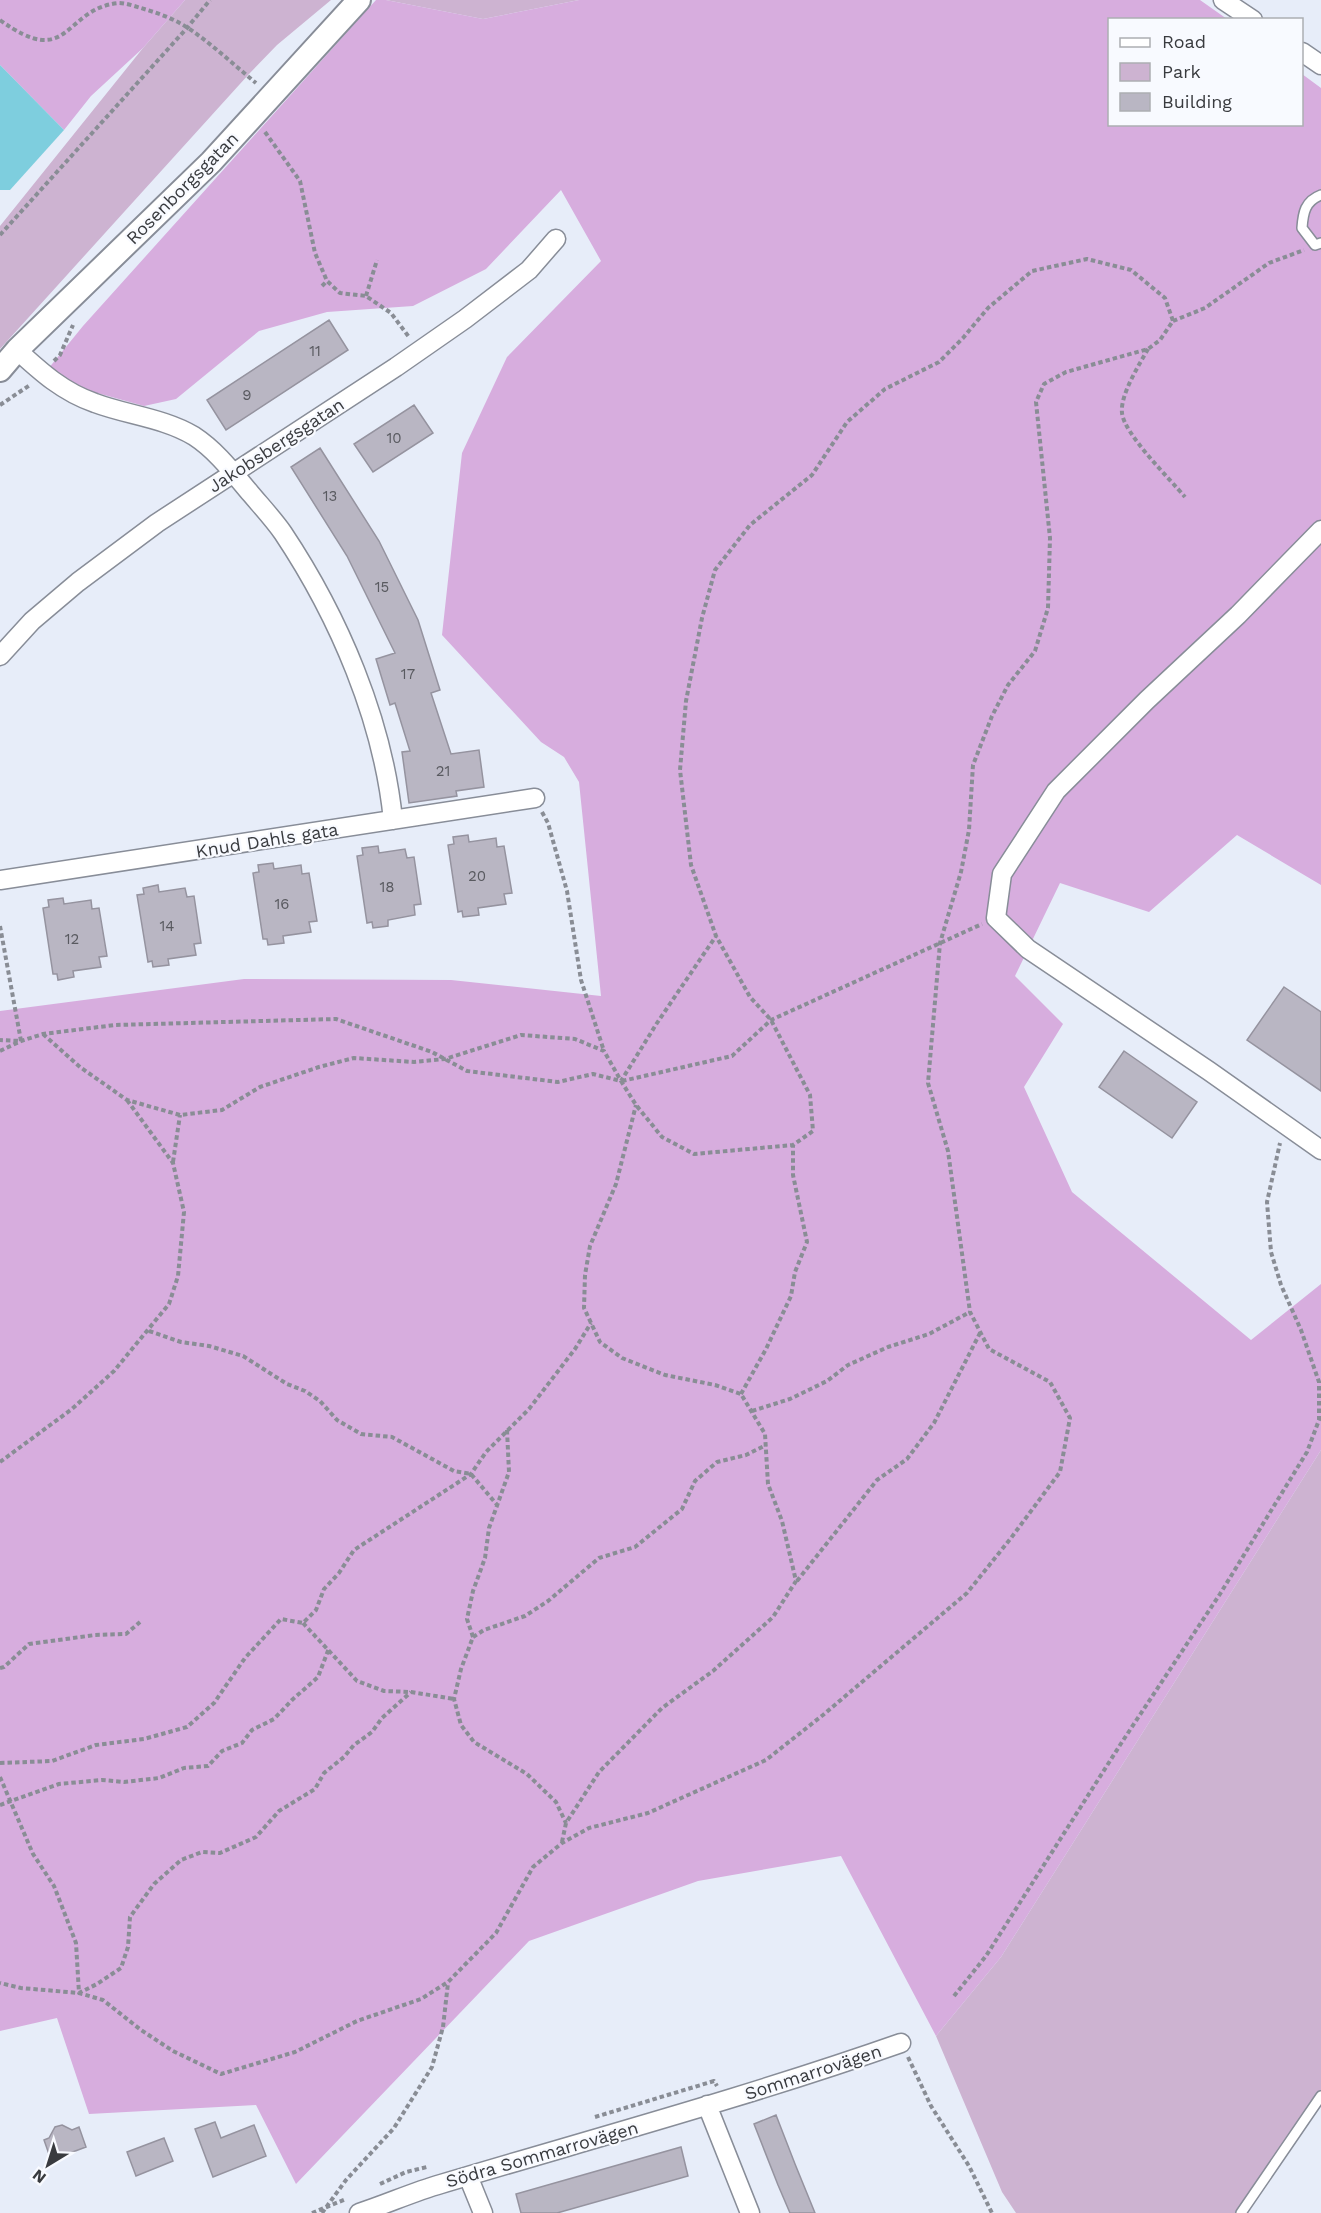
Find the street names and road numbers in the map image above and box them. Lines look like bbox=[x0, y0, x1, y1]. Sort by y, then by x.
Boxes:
street label: Rosenborgsgatan bbox=[122, 128, 242, 248]
street label: Jakobsbergsgatan bbox=[204, 393, 348, 497]
street label: Knud Dahls gata bbox=[194, 818, 340, 862]
street label: Sommarrovägen bbox=[742, 2040, 884, 2104]
street label: Södra Sommarrovägen bbox=[443, 2116, 641, 2192]

